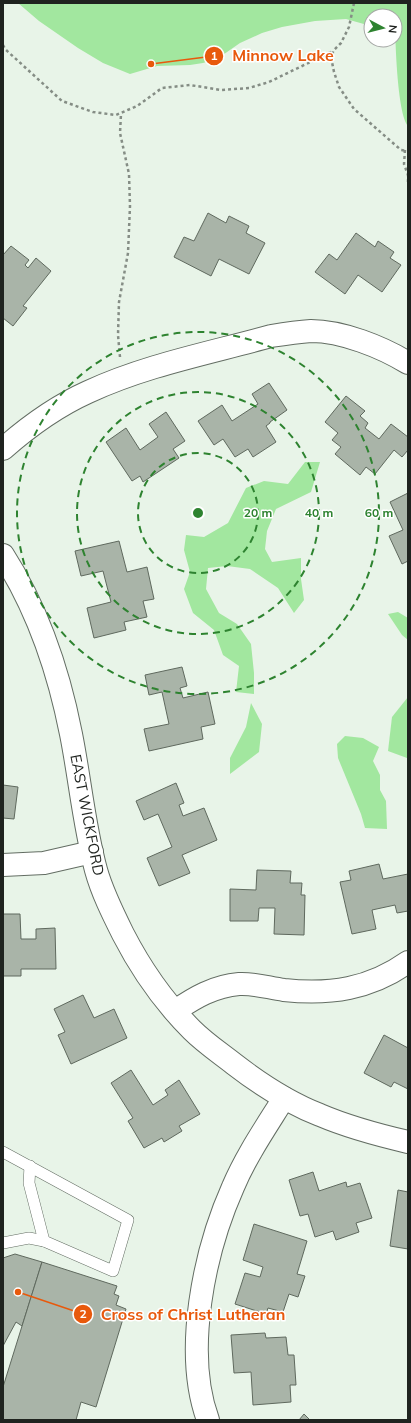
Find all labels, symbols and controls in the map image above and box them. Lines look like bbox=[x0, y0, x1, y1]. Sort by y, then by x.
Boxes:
north arrow bbox=[363, 8, 403, 48]
text: N bbox=[385, 24, 400, 34]
callout: Minnow Lake bbox=[204, 42, 341, 70]
text: Minnow Lake bbox=[232, 45, 334, 65]
text: 1 bbox=[210, 48, 218, 63]
text: 20 m bbox=[244, 505, 272, 520]
text: 40 m bbox=[305, 505, 333, 520]
text: 60 m bbox=[365, 505, 393, 520]
centre of rings bbox=[191, 506, 205, 520]
street label: EAST WICKFORD bbox=[66, 753, 109, 877]
callout: Cross of Christ Lutheran bbox=[73, 1300, 294, 1328]
text: Cross of Christ Lutheran bbox=[101, 1304, 285, 1324]
text: 2 bbox=[79, 1306, 87, 1321]

